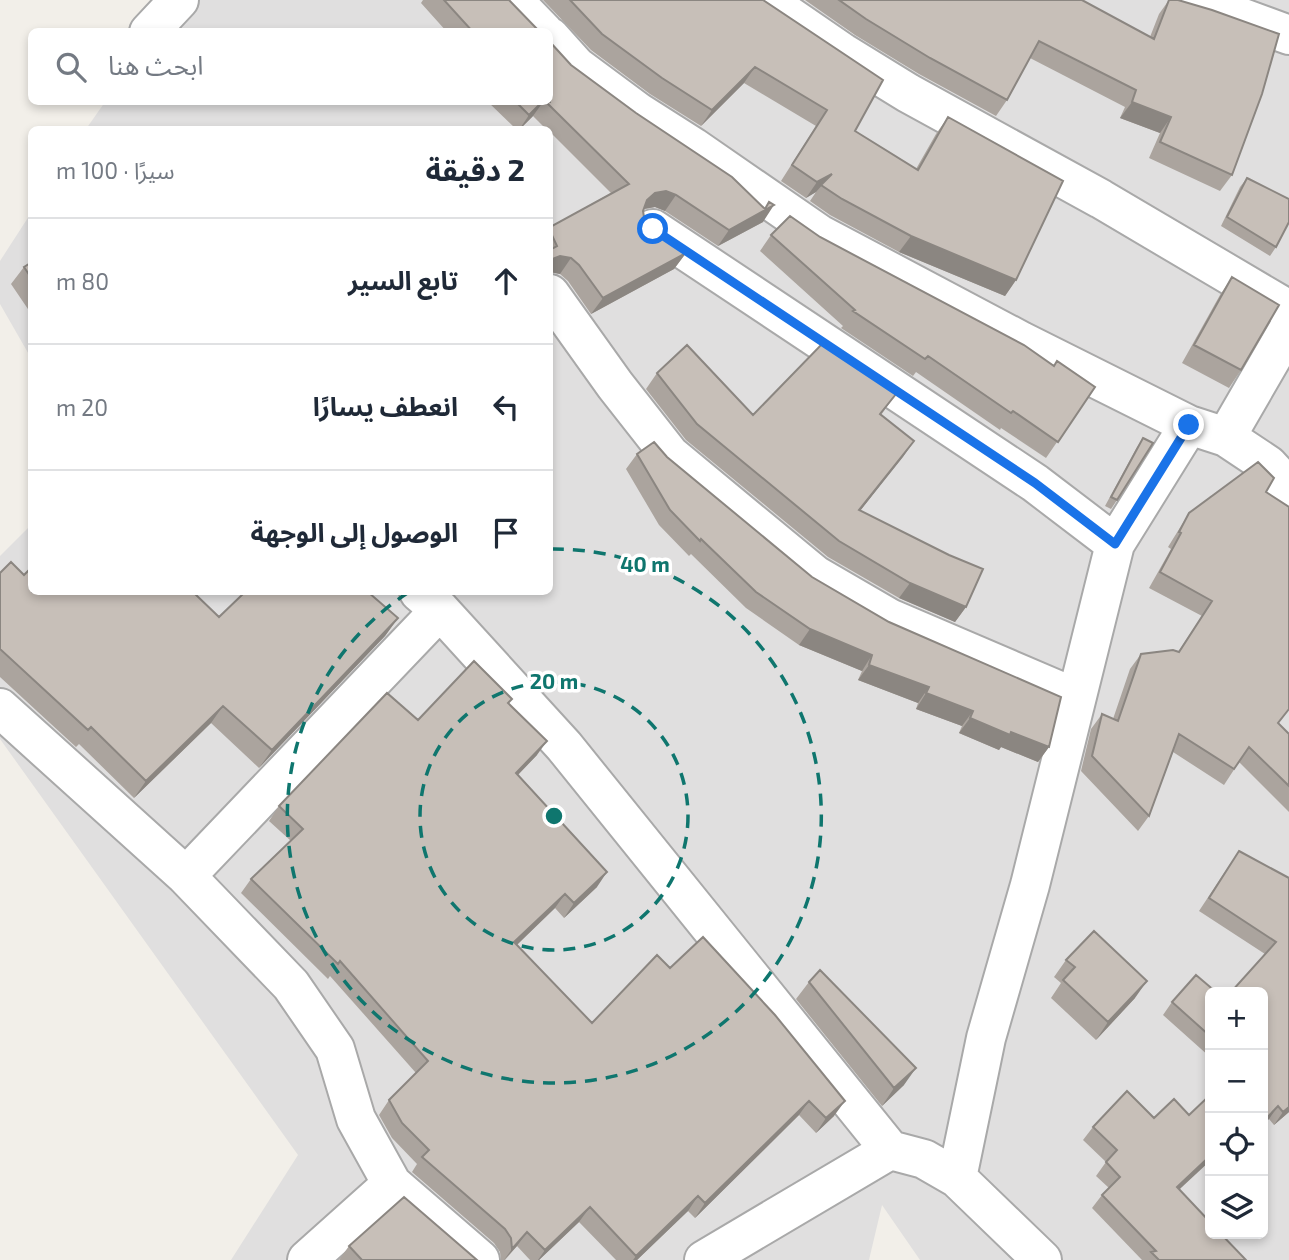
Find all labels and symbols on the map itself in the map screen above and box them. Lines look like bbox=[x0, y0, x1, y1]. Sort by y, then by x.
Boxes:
route start bbox=[637, 213, 668, 244]
route end bbox=[1173, 409, 1204, 440]
text: 40 m bbox=[620, 551, 670, 576]
text: 20 m bbox=[530, 668, 578, 693]
centre of rings bbox=[542, 804, 566, 828]

